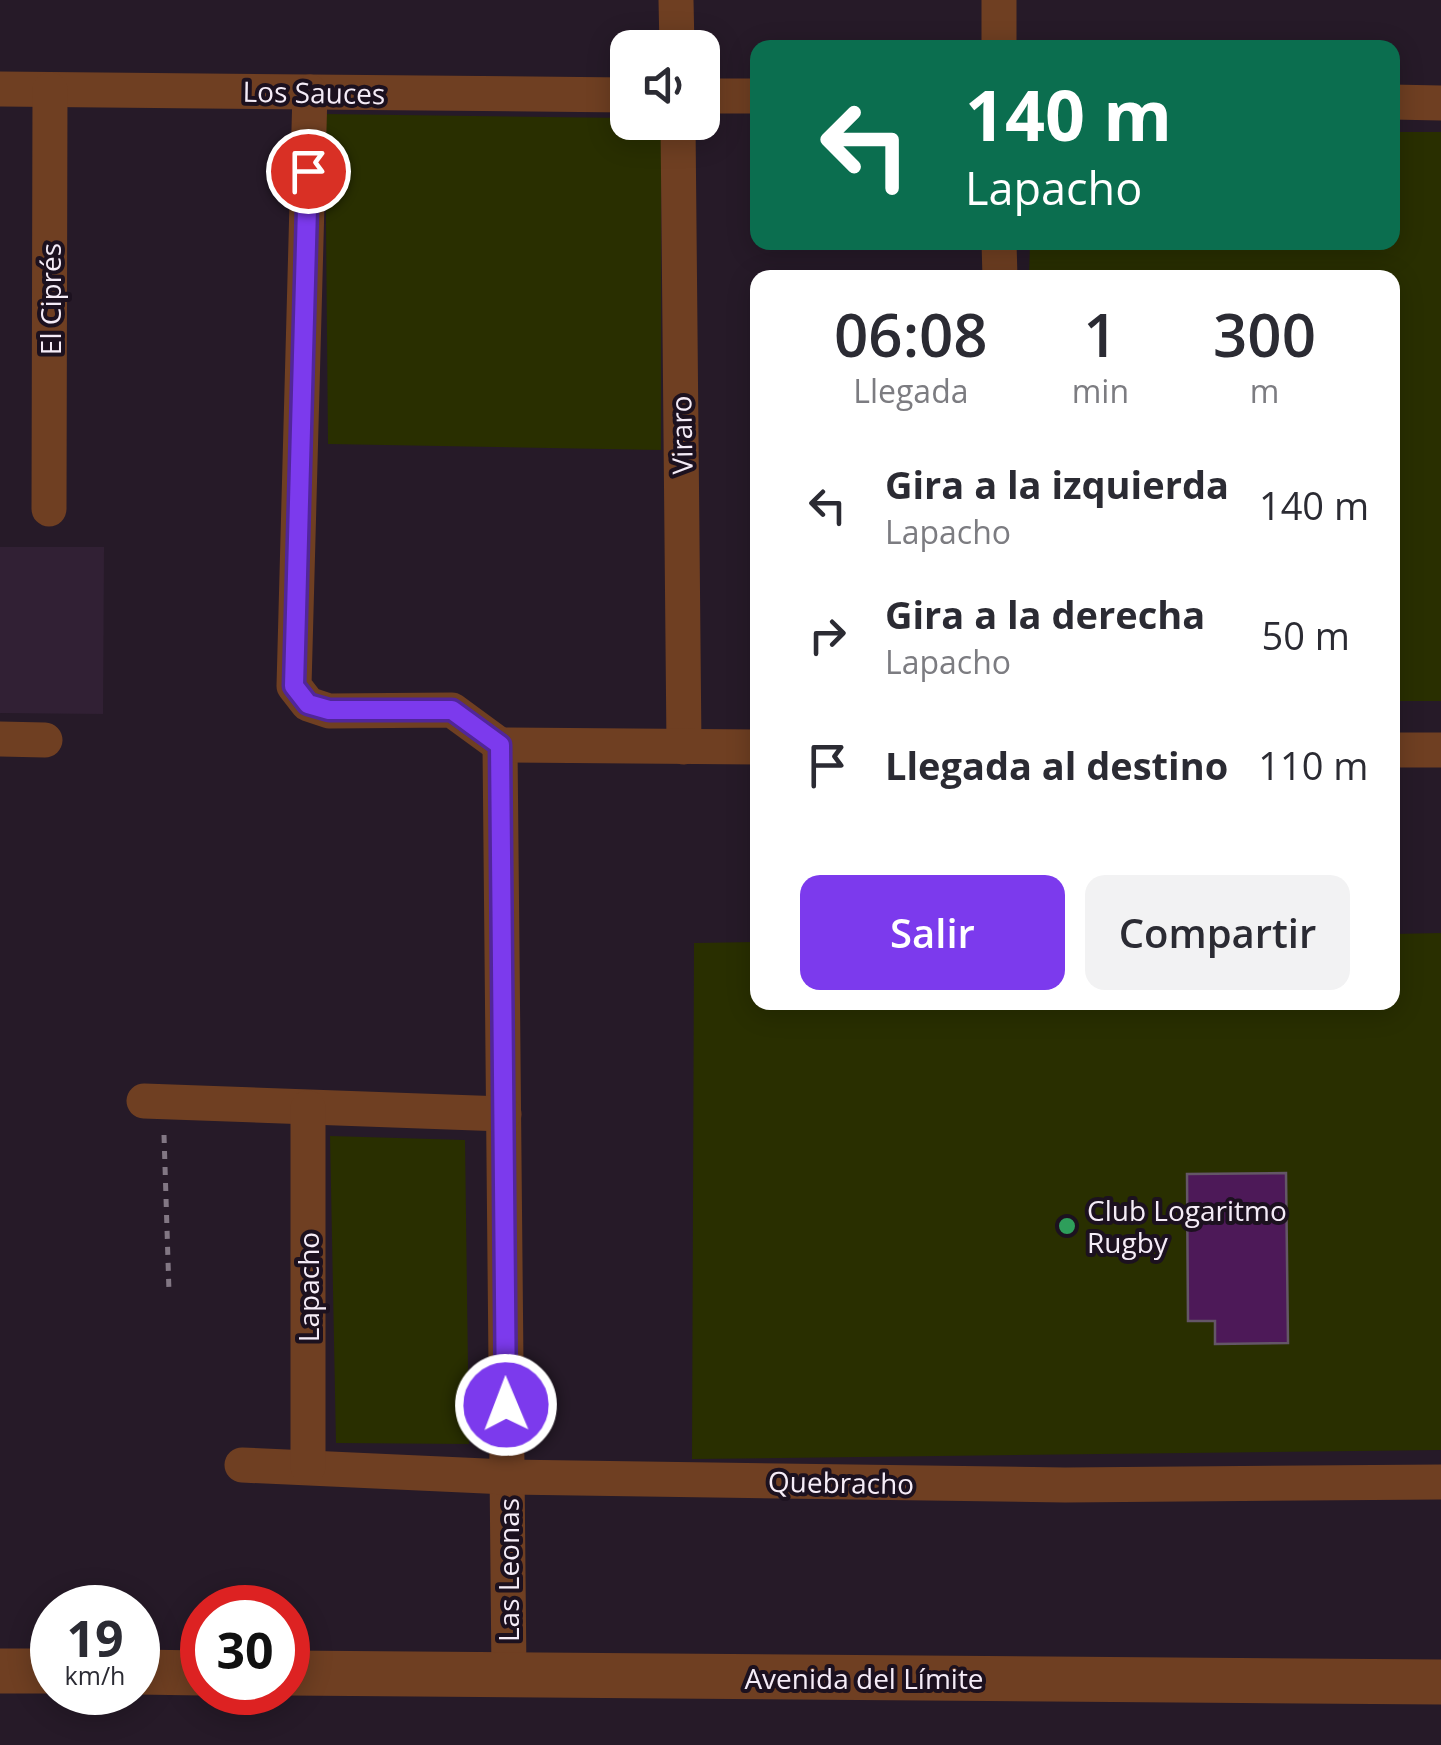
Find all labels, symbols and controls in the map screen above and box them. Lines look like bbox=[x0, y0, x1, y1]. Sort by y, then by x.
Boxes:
map controls bbox=[610, 30, 720, 140]
button: sound bbox=[610, 30, 720, 140]
text: 140 m bbox=[965, 66, 1172, 162]
street label: Los Sauces bbox=[242, 72, 386, 112]
icon: left bbox=[800, 80, 930, 210]
pin bbox=[266, 129, 351, 214]
icon: arrive bbox=[281, 144, 336, 199]
text: Lapacho bbox=[965, 157, 1142, 218]
street label: El Ciprés bbox=[31, 243, 69, 355]
text: 06:08 bbox=[834, 293, 988, 375]
text: 1 bbox=[1083, 293, 1118, 375]
text: 300 bbox=[1213, 293, 1316, 375]
text: Llegada bbox=[853, 369, 968, 412]
text: min bbox=[1072, 369, 1129, 412]
text: m bbox=[1250, 369, 1279, 412]
street label: Viraro bbox=[661, 395, 701, 475]
text: Gira a la izquierda bbox=[885, 458, 1229, 510]
icon: left bbox=[800, 478, 855, 533]
text: 140 m bbox=[1259, 479, 1369, 531]
text: Lapacho bbox=[885, 510, 1011, 553]
text: Gira a la derecha bbox=[885, 588, 1205, 640]
icon: right bbox=[800, 608, 855, 663]
text: 50 m bbox=[1261, 609, 1350, 661]
text: Lapacho bbox=[885, 640, 1011, 683]
icon: arrive bbox=[800, 738, 855, 793]
text: Llegada al destino bbox=[885, 739, 1228, 791]
text: 110 m bbox=[1258, 739, 1368, 791]
button: Salir bbox=[800, 875, 1065, 990]
button: Compartir bbox=[1085, 875, 1350, 990]
place label: Club Logaritmo Rugby bbox=[1087, 1191, 1287, 1261]
marker: Club Logaritmo Rugby bbox=[1056, 1215, 1078, 1237]
street label: Lapacho bbox=[289, 1232, 327, 1342]
position arrow bbox=[454, 1353, 558, 1457]
street label: Quebracho bbox=[768, 1462, 914, 1502]
street label: Las Leonas bbox=[489, 1498, 527, 1642]
speed limit sign: 30 bbox=[180, 1585, 310, 1715]
text: 19 bbox=[66, 1604, 124, 1672]
text: km/h bbox=[65, 1658, 125, 1692]
street label: Avenida del Límite bbox=[744, 1659, 984, 1697]

